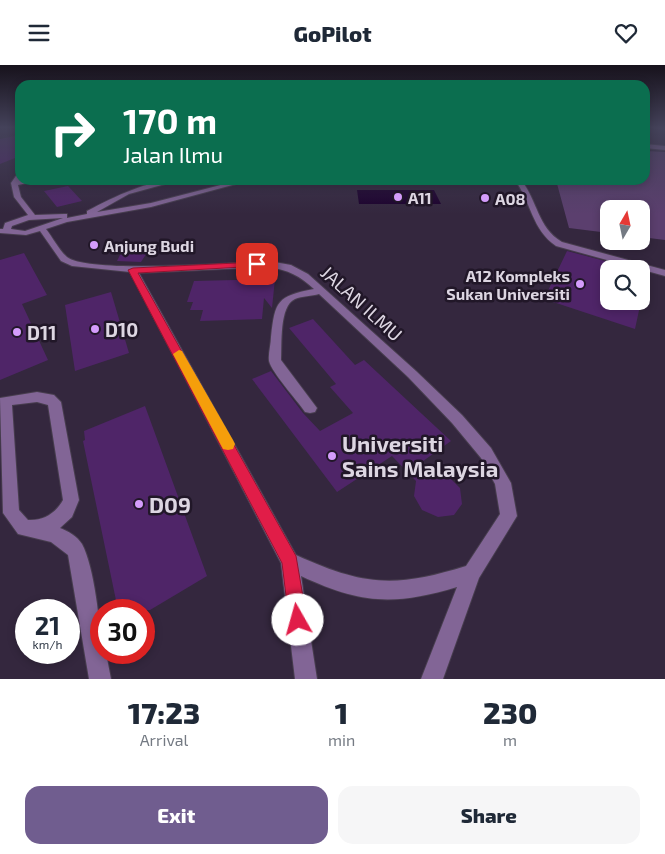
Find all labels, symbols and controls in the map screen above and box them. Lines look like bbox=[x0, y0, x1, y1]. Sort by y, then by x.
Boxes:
icon: menu bbox=[25, 19, 53, 47]
icon: heart bbox=[612, 19, 640, 47]
text: GoPilot bbox=[293, 20, 372, 46]
text: 170 m bbox=[123, 99, 217, 141]
icon: right bbox=[40, 100, 105, 165]
text: Jalan Ilmu bbox=[123, 141, 223, 167]
place label: A11 bbox=[408, 188, 432, 207]
place label: A08 bbox=[495, 189, 526, 208]
marker: A11 bbox=[392, 191, 404, 203]
marker: A08 bbox=[479, 192, 491, 204]
north arrow bbox=[600, 200, 650, 250]
map controls bbox=[600, 200, 650, 310]
place label: Anjung Budi bbox=[104, 236, 194, 255]
marker: Anjung Budi bbox=[88, 239, 100, 251]
pin bbox=[236, 243, 278, 285]
icon: arrive bbox=[243, 250, 271, 278]
street label: JALAN ILMU bbox=[317, 260, 407, 346]
button: search bbox=[600, 260, 650, 310]
place label: A12 Kompleks Sukan Universiti bbox=[446, 266, 570, 303]
marker: A12 Kompleks Sukan Universiti bbox=[574, 278, 586, 290]
place label: D10 bbox=[105, 318, 138, 341]
place label: D11 bbox=[27, 321, 56, 344]
marker: D10 bbox=[89, 323, 101, 335]
marker: D11 bbox=[11, 326, 23, 338]
place label: Universiti Sains Malaysia bbox=[342, 430, 498, 482]
marker: Universiti Sains Malaysia bbox=[326, 450, 338, 462]
place label: D09 bbox=[149, 491, 191, 517]
marker: D09 bbox=[133, 498, 145, 510]
position arrow bbox=[271, 593, 323, 645]
speed limit sign: 30 bbox=[90, 599, 155, 664]
text: 21 bbox=[35, 610, 60, 640]
text: km/h bbox=[33, 637, 62, 651]
text: 17:23 bbox=[128, 694, 200, 730]
text: 1 bbox=[335, 694, 348, 730]
text: 230 bbox=[483, 694, 537, 730]
text: Arrival bbox=[140, 730, 188, 749]
text: min bbox=[328, 730, 355, 749]
text: m bbox=[503, 730, 517, 749]
button: Exit bbox=[25, 786, 328, 844]
button: Share bbox=[338, 786, 640, 844]

